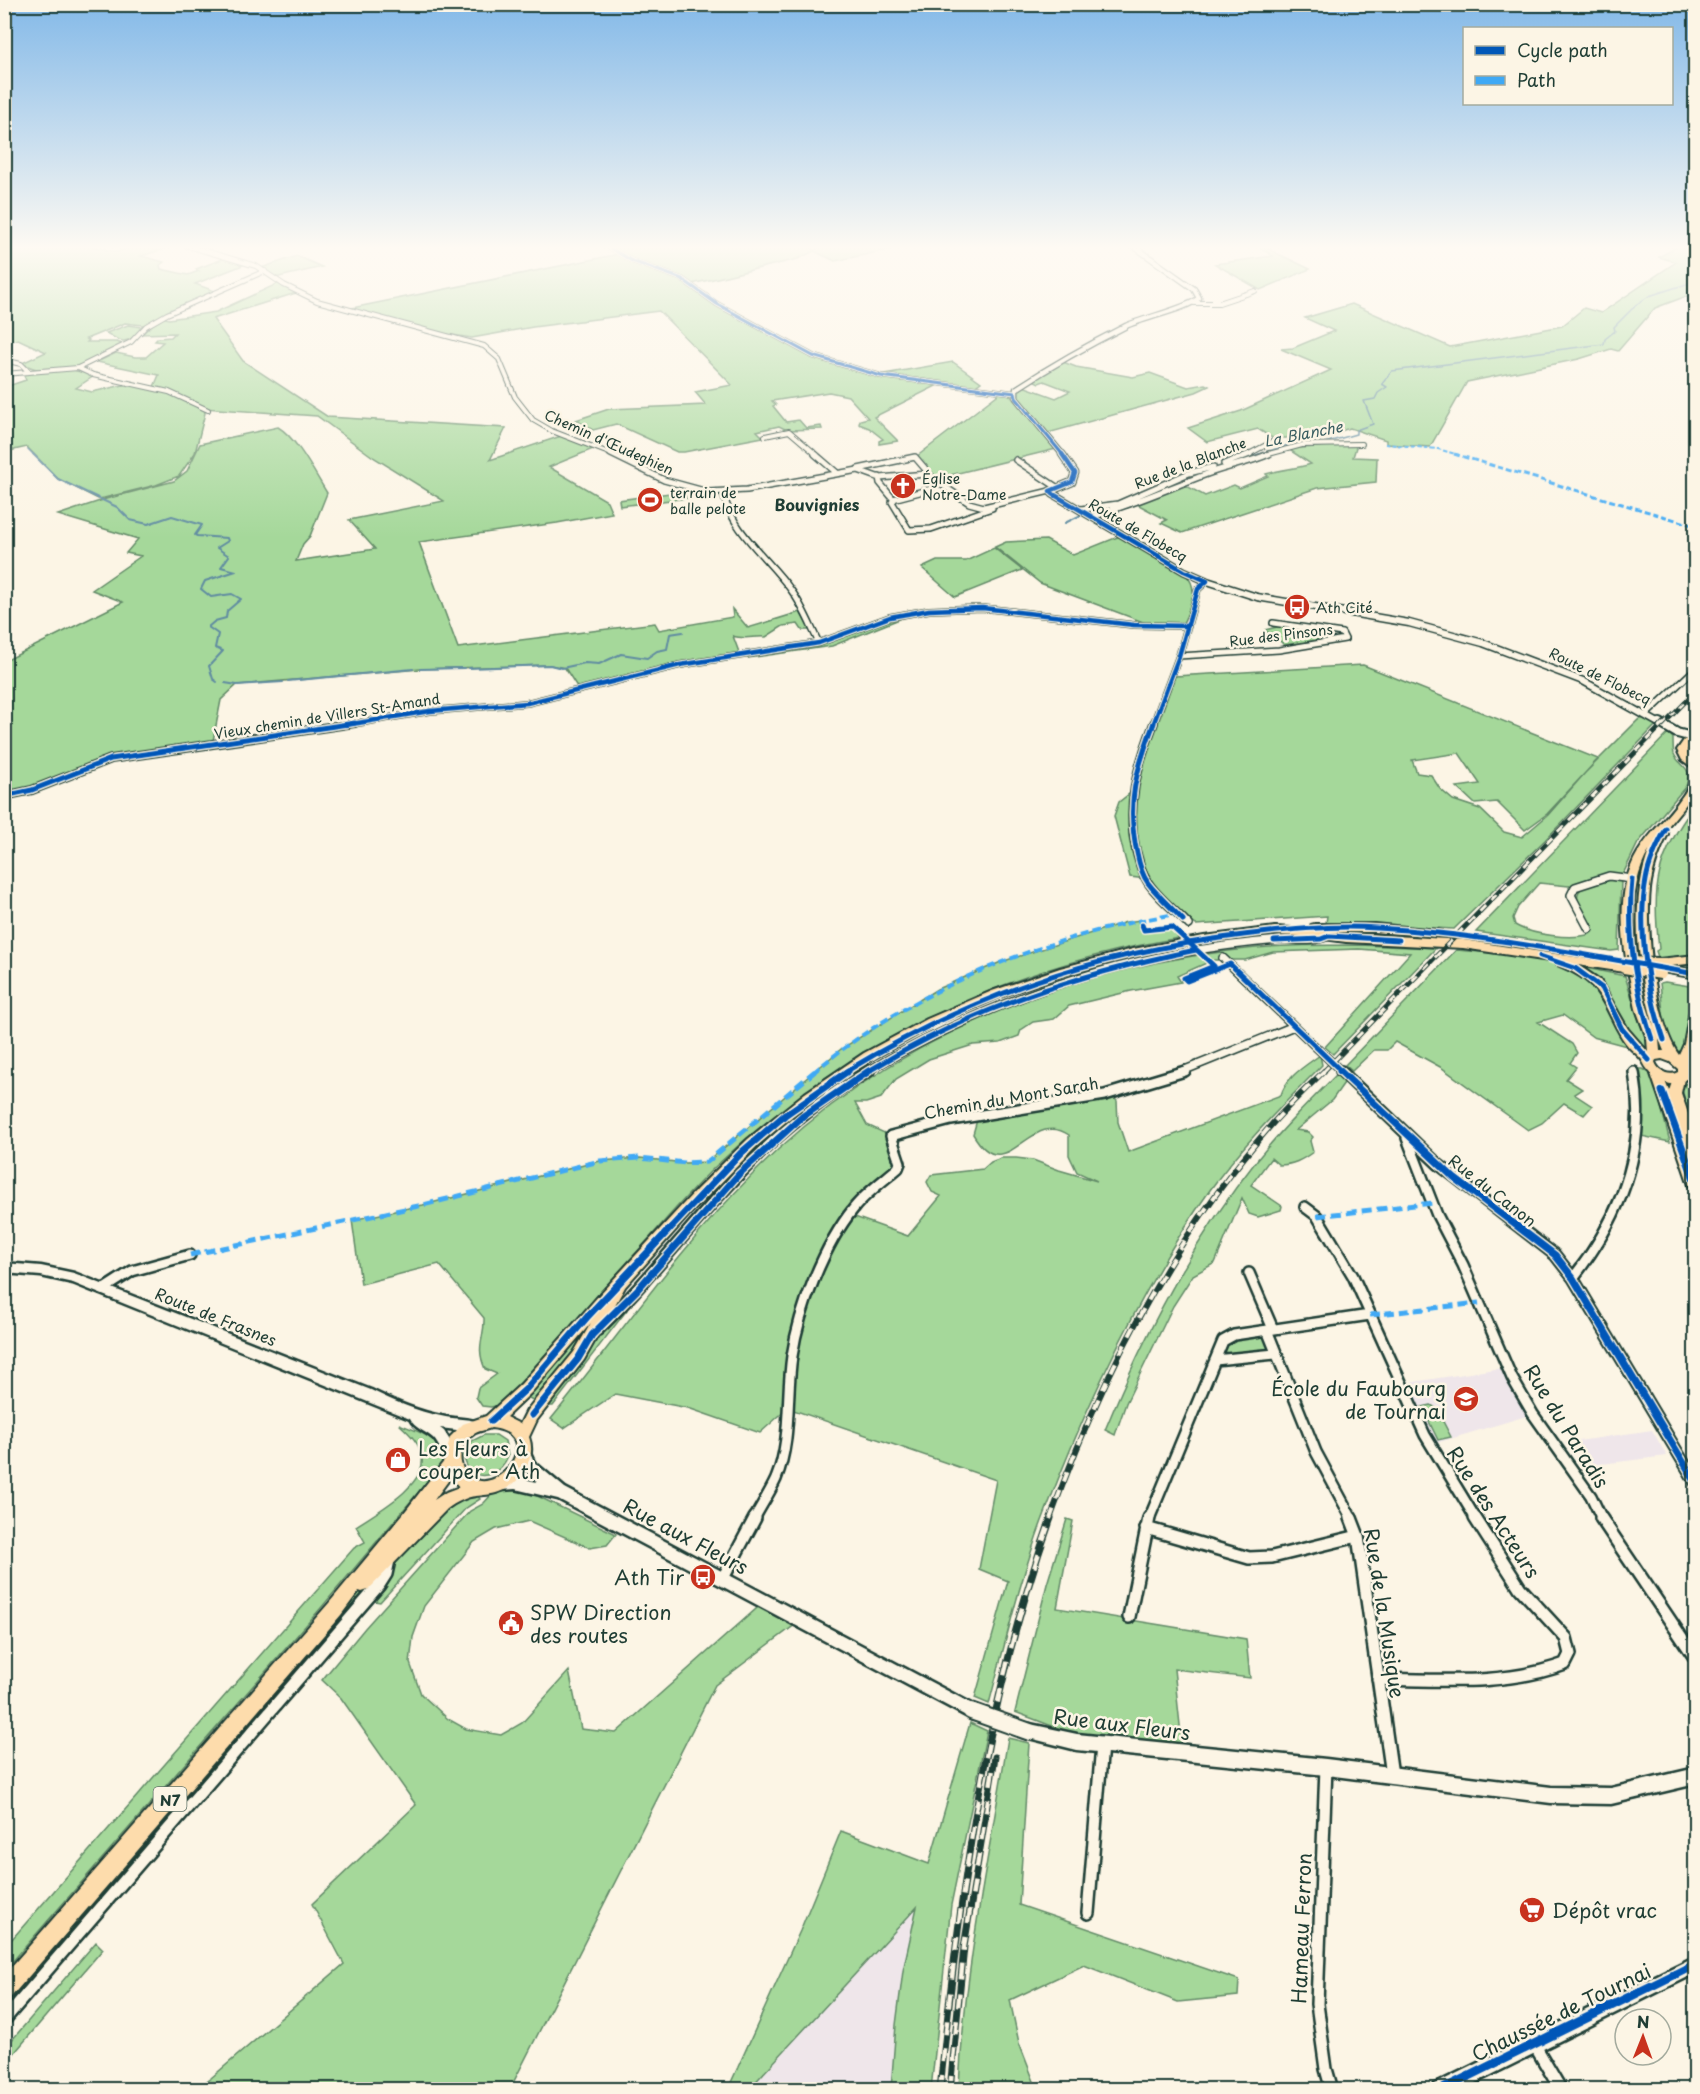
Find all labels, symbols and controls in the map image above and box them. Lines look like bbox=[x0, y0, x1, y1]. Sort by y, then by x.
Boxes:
legend bbox=[1463, 27, 1673, 105]
text: Cycle path bbox=[1517, 36, 1608, 63]
text: Path bbox=[1517, 66, 1556, 93]
street label: Chemin d'Œudeghien bbox=[541, 404, 677, 480]
water label: La Blanche bbox=[1262, 414, 1345, 452]
street label: Rue de la Blanche bbox=[1131, 432, 1249, 494]
place label: Église Notre-Dame bbox=[922, 468, 1007, 505]
church icon: Église Notre-Dame bbox=[888, 471, 918, 501]
place label: terrain de balle pelote bbox=[670, 482, 746, 519]
sports icon: terrain de balle pelote bbox=[635, 485, 665, 515]
district label: Bouvignies bbox=[775, 492, 860, 516]
street label: Route de Flobecq bbox=[1085, 493, 1191, 567]
bus stop icon: Ath Cité bbox=[1282, 592, 1312, 622]
place label: Ath Cité bbox=[1316, 597, 1373, 618]
street label: Rue des Pinsons bbox=[1228, 618, 1334, 652]
street label: Route de Flobecq bbox=[1545, 642, 1655, 710]
street label: Vieux chemin de Villers St-Amand bbox=[213, 688, 442, 744]
street label: Chemin du Mont Sarah bbox=[922, 1070, 1100, 1124]
street label: Rue du Canon bbox=[1444, 1148, 1542, 1232]
street label: Route de Frasnes bbox=[152, 1281, 280, 1351]
street label: Rue du Paradis bbox=[1517, 1358, 1617, 1494]
place label: École du Faubourg de Tournai bbox=[1271, 1373, 1446, 1426]
school or university icon: École du Faubourg de Tournai bbox=[1451, 1384, 1481, 1414]
place label: Les Fleurs à couper - Ath bbox=[418, 1433, 540, 1486]
street label: Rue des Acteurs bbox=[1440, 1440, 1548, 1584]
shop icon: Les Fleurs à couper - Ath bbox=[383, 1445, 413, 1475]
street label: Rue aux Fleurs bbox=[618, 1490, 754, 1582]
street label: Rue de la Musique bbox=[1357, 1526, 1413, 1700]
place label: Ath Tir bbox=[614, 1562, 684, 1592]
bus stop icon: Ath Tir bbox=[688, 1562, 718, 1592]
place label: SPW Direction des routes bbox=[530, 1597, 671, 1650]
public building icon: SPW Direction des routes bbox=[496, 1608, 526, 1638]
street label: Rue aux Fleurs bbox=[1052, 1701, 1192, 1747]
road number: N7 bbox=[154, 1787, 186, 1811]
street label: Hameau Ferron bbox=[1283, 1852, 1319, 2004]
supermarket icon: Dépôt vrac bbox=[1517, 1895, 1547, 1925]
place label: Dépôt vrac bbox=[1552, 1895, 1657, 1925]
street label: Chaussée de Tournai bbox=[1466, 1955, 1656, 2069]
north arrow bbox=[1613, 2007, 1673, 2067]
text: N bbox=[1637, 2009, 1650, 2033]

